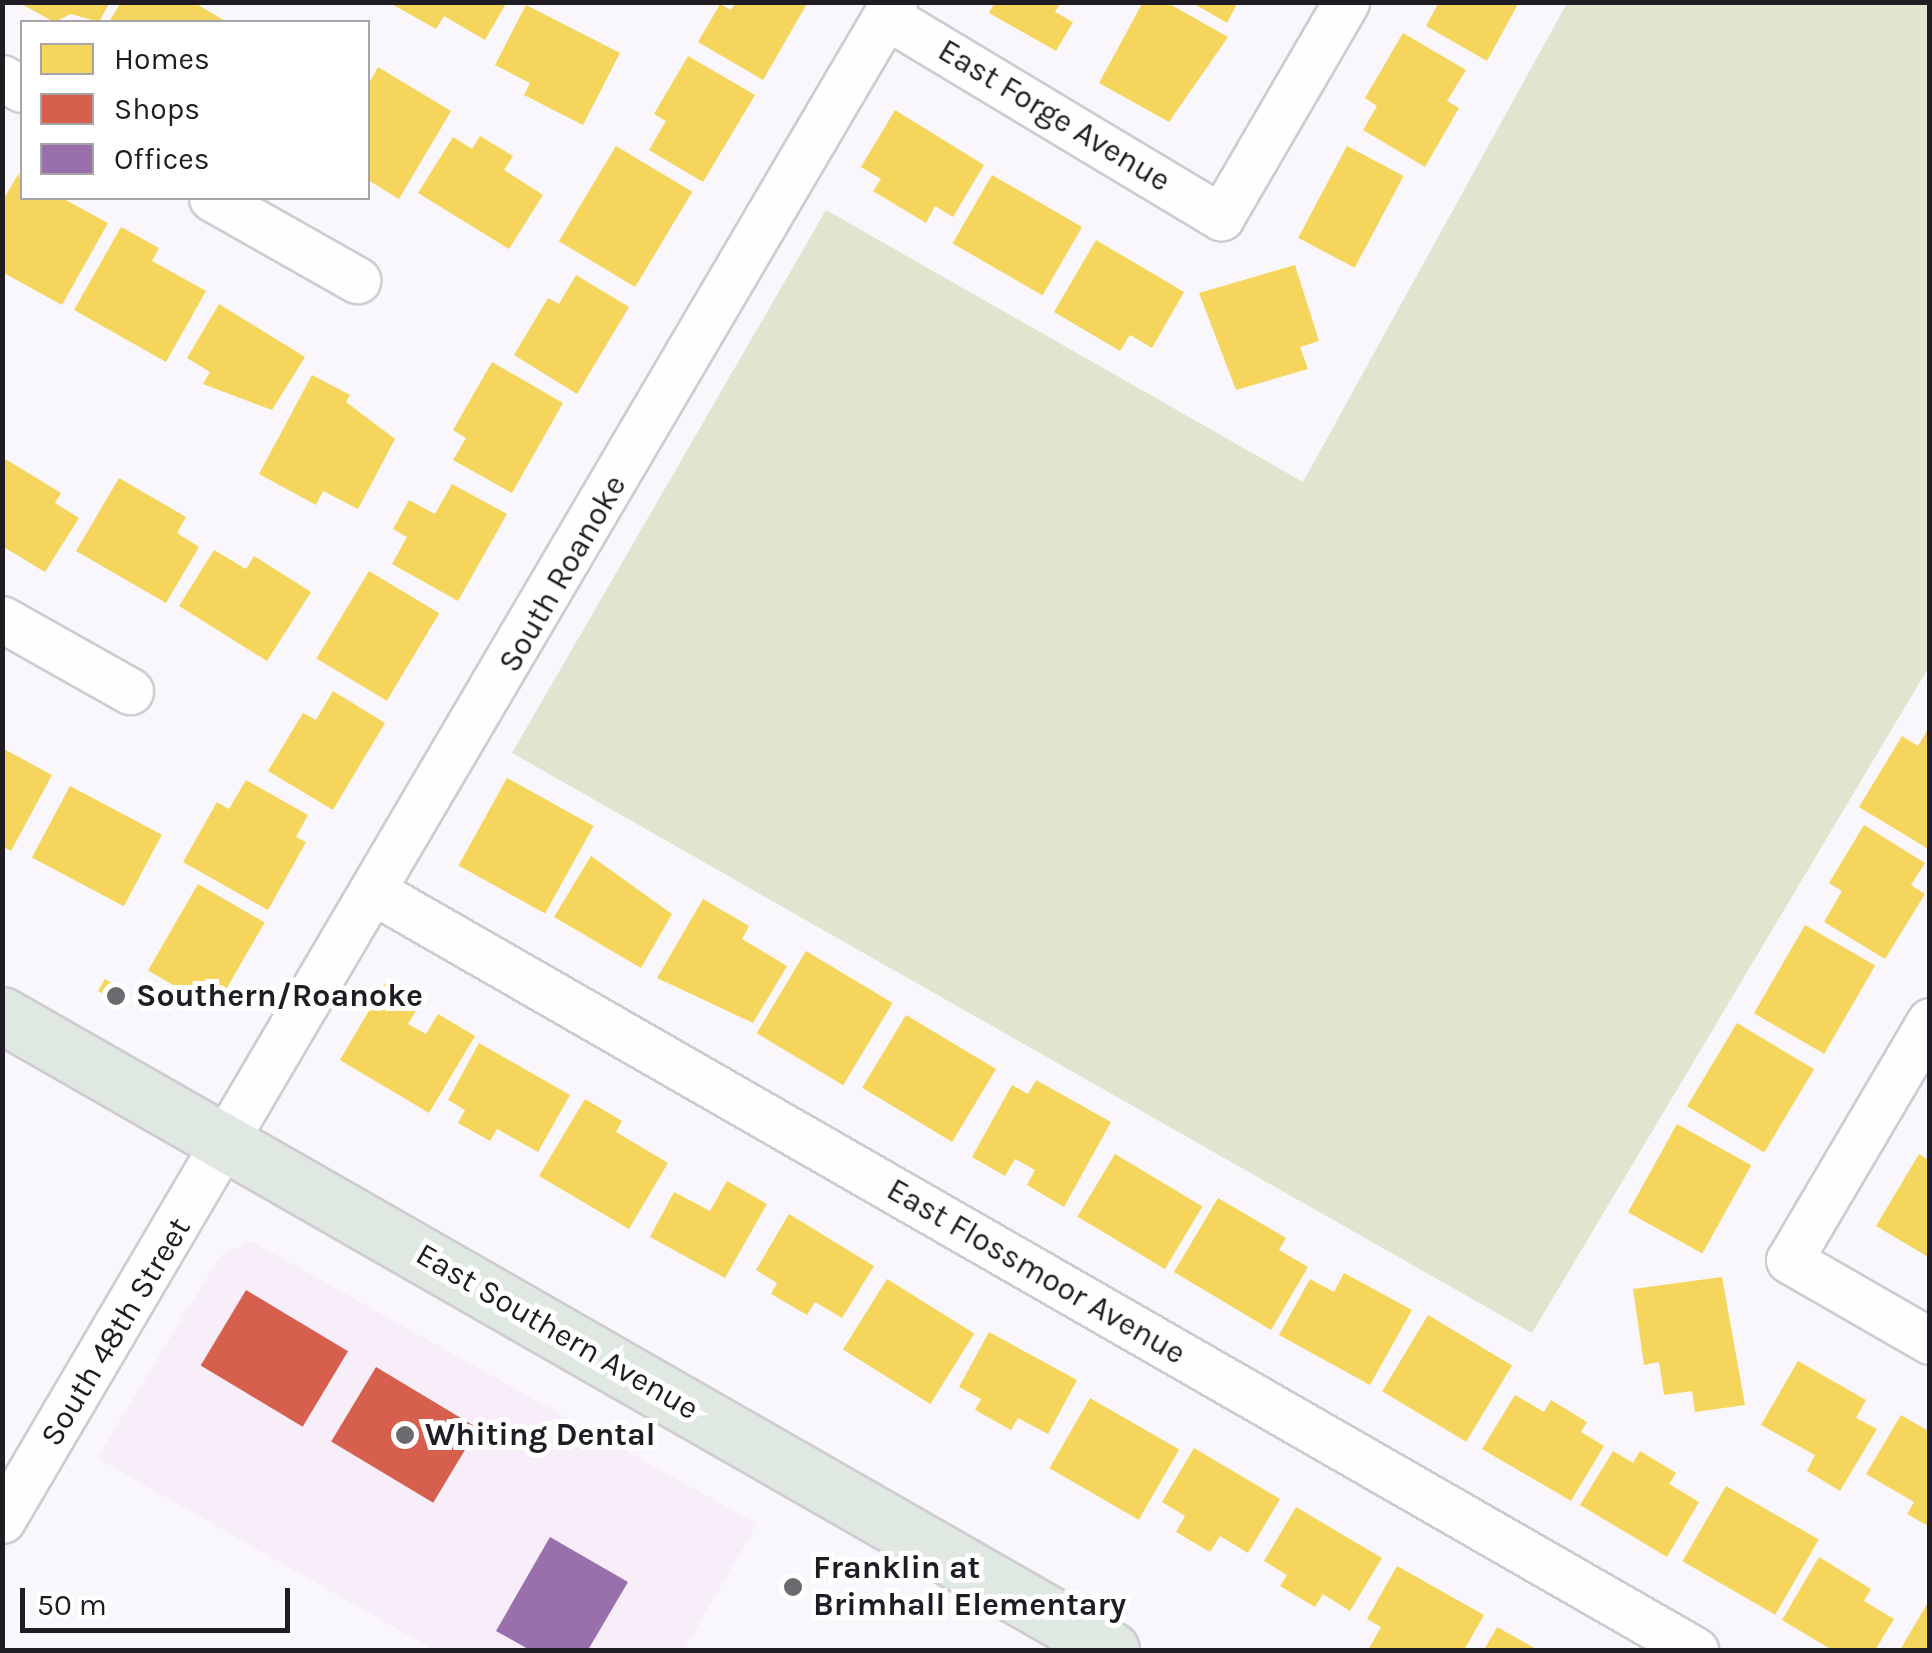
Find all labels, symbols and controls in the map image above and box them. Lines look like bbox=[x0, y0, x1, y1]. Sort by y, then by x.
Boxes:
legend bbox=[20, 20, 370, 200]
street label: East Forge Avenue bbox=[931, 32, 1177, 200]
text: Homes bbox=[114, 41, 210, 77]
text: Shops bbox=[114, 91, 200, 127]
text: Offices bbox=[114, 141, 210, 177]
street label: South Roanoke bbox=[491, 469, 635, 679]
place label: Southern/Roanoke bbox=[136, 977, 423, 1015]
marker: Southern/Roanoke bbox=[105, 985, 127, 1007]
street label: East Flossmoor Avenue bbox=[880, 1171, 1192, 1373]
street label: South 48th Street bbox=[33, 1211, 199, 1453]
street label: East Southern Avenue bbox=[409, 1235, 705, 1429]
place label: Whiting Dental bbox=[425, 1416, 655, 1454]
marker: Whiting Dental bbox=[394, 1424, 416, 1446]
place label: Franklin at Brimhall Elementary bbox=[813, 1550, 1126, 1625]
scale bar bbox=[25, 1568, 295, 1630]
marker: Franklin at Brimhall Elementary bbox=[782, 1576, 804, 1598]
text: 50 m bbox=[37, 1587, 107, 1623]

